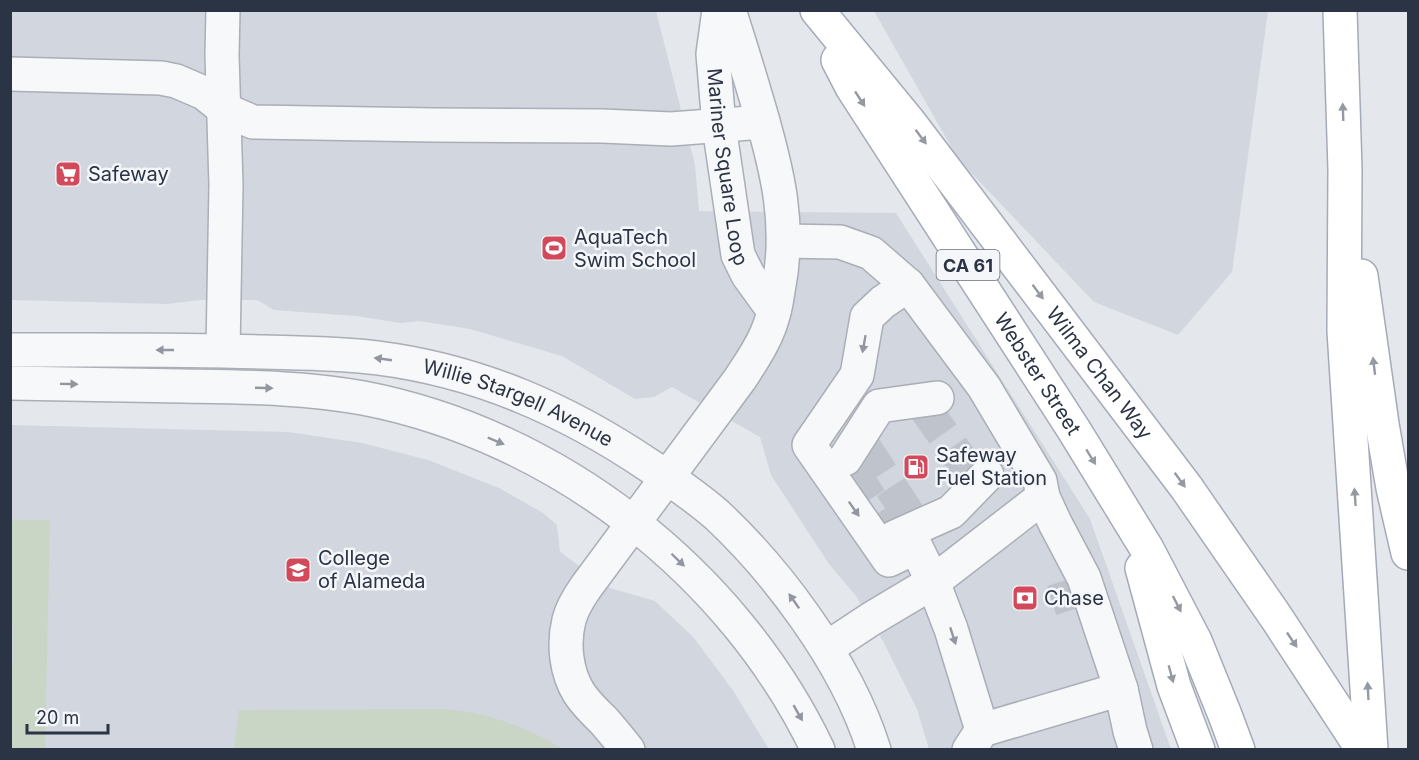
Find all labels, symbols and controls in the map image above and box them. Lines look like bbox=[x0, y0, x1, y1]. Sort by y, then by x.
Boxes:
street label: Mariner Square Loop bbox=[702, 67, 753, 270]
one-way arrow bbox=[854, 90, 866, 106]
one-way arrow bbox=[1339, 102, 1348, 121]
one-way arrow bbox=[914, 129, 926, 144]
supermarket icon: Safeway bbox=[53, 159, 83, 189]
place label: Safeway bbox=[88, 162, 169, 186]
place label: AquaTech Swim School bbox=[574, 225, 696, 272]
sports icon: AquaTech Swim School bbox=[539, 233, 569, 263]
road number: CA 61 bbox=[936, 250, 1000, 280]
one-way arrow bbox=[1032, 284, 1045, 300]
street label: Wilma Chan Way bbox=[1042, 302, 1157, 444]
street label: Webster Street bbox=[989, 308, 1086, 440]
one-way arrow bbox=[859, 335, 868, 354]
one-way arrow bbox=[155, 345, 174, 355]
street label: Willie Stargell Avenue bbox=[421, 354, 618, 452]
one-way arrow bbox=[373, 355, 392, 364]
one-way arrow bbox=[1369, 357, 1378, 376]
one-way arrow bbox=[59, 379, 78, 389]
one-way arrow bbox=[254, 383, 273, 392]
one-way arrow bbox=[487, 437, 505, 446]
place label: Safeway Fuel Station bbox=[936, 443, 1047, 490]
one-way arrow bbox=[1085, 449, 1096, 465]
fuel station icon: Safeway Fuel Station bbox=[901, 452, 931, 482]
one-way arrow bbox=[1174, 472, 1187, 488]
one-way arrow bbox=[1350, 487, 1360, 506]
one-way arrow bbox=[848, 501, 860, 517]
place label: College of Alameda bbox=[318, 546, 426, 593]
one-way arrow bbox=[670, 553, 684, 567]
school or university icon: College of Alameda bbox=[283, 555, 313, 585]
bank icon: Chase bbox=[1010, 583, 1040, 613]
place label: Chase bbox=[1044, 586, 1104, 610]
one-way arrow bbox=[788, 593, 800, 609]
one-way arrow bbox=[1172, 596, 1181, 613]
one-way arrow bbox=[949, 627, 958, 645]
one-way arrow bbox=[1286, 632, 1297, 648]
one-way arrow bbox=[1167, 665, 1177, 683]
one-way arrow bbox=[1364, 682, 1373, 701]
scale bar bbox=[27, 697, 108, 735]
one-way arrow bbox=[793, 705, 803, 722]
text: 20 m bbox=[36, 707, 79, 728]

